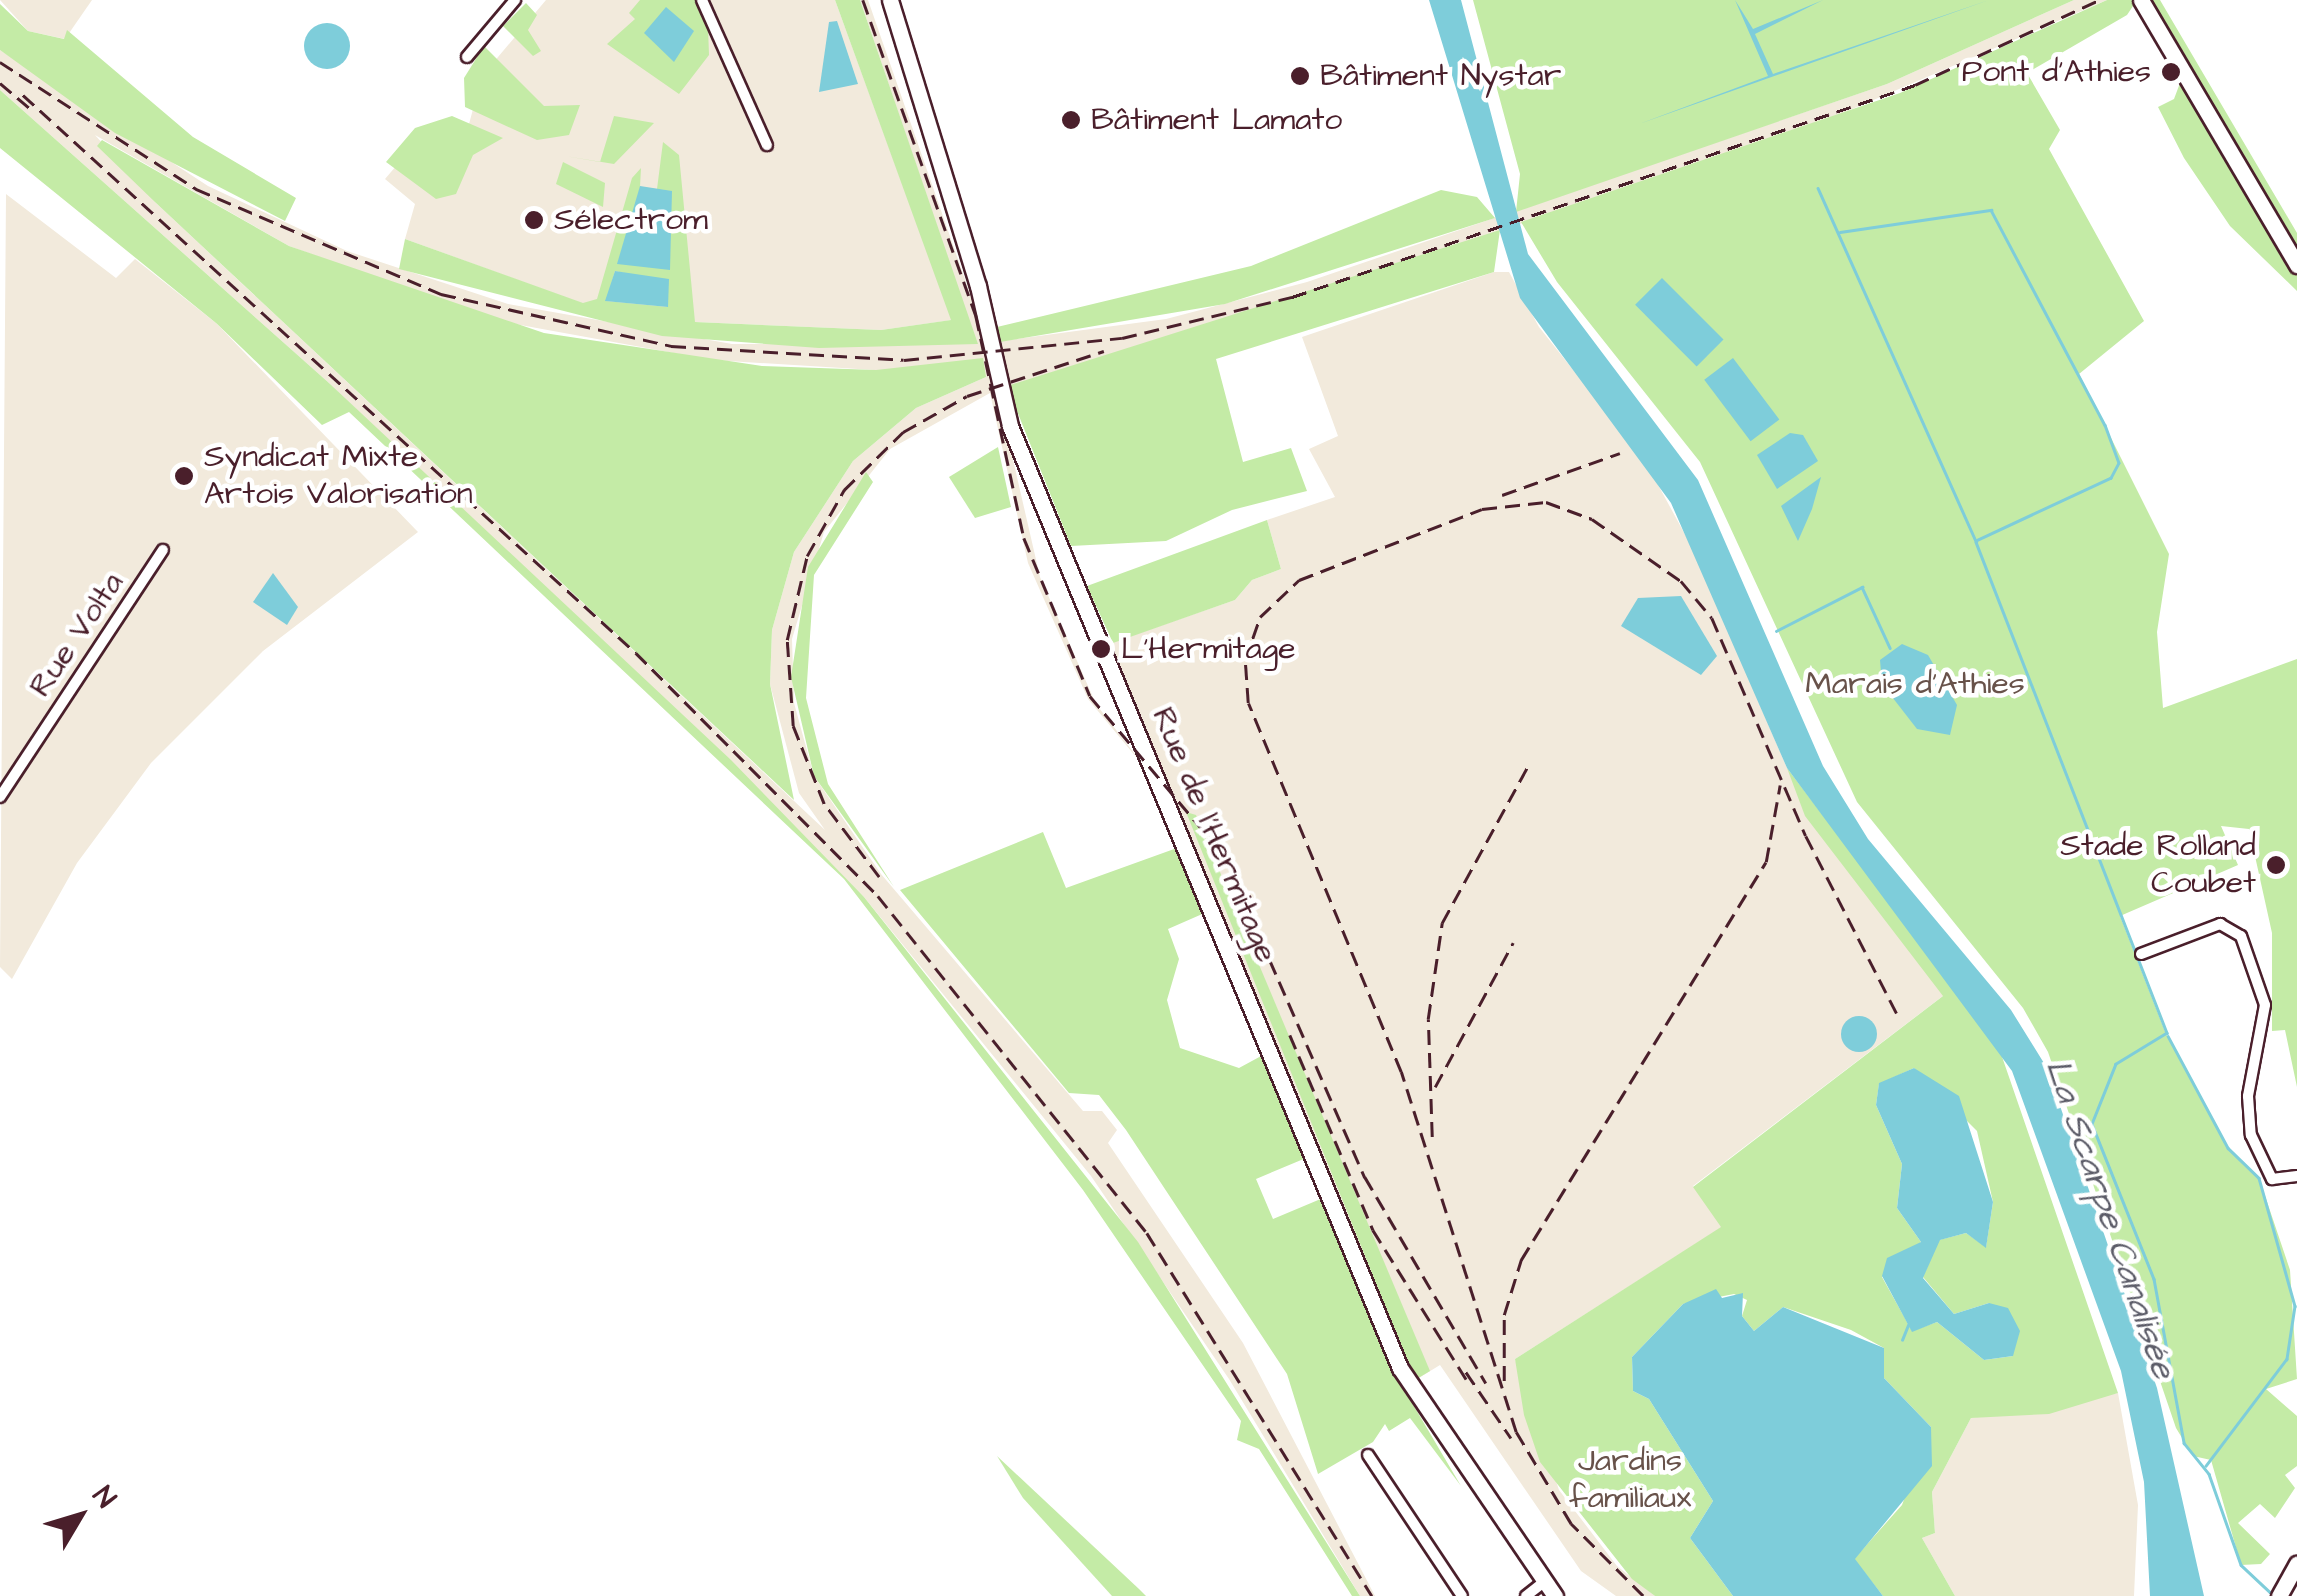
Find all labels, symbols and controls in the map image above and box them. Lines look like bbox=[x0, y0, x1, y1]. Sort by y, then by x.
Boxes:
place label: Pont d'Athies bbox=[1962, 53, 2151, 91]
place label: Bâtiment Nystar bbox=[1320, 57, 1561, 95]
marker: Pont d'Athies bbox=[2160, 61, 2182, 83]
marker: Bâtiment Nystar bbox=[1289, 65, 1311, 87]
place label: Bâtiment Lamato bbox=[1091, 101, 1342, 139]
marker: Bâtiment Lamato bbox=[1060, 109, 1082, 131]
place label: Sélectrom bbox=[554, 201, 708, 239]
marker: Sélectrom bbox=[523, 209, 545, 231]
place label: Syndicat Mixte Artois Valorisation bbox=[204, 439, 473, 514]
marker: Syndicat Mixte Artois Valorisation bbox=[173, 465, 195, 487]
street label: Rue Volta bbox=[22, 566, 132, 704]
place label: L'Hermitage bbox=[1121, 630, 1295, 668]
marker: L'Hermitage bbox=[1090, 638, 1112, 660]
park label: Marais d'Athies bbox=[1805, 665, 2025, 703]
street label: Rue de l'Hermitage bbox=[1143, 702, 1285, 968]
place label: Stade Rolland Coubet bbox=[2060, 828, 2256, 903]
marker: Stade Rolland Coubet bbox=[2265, 854, 2287, 876]
water label: La Scarpe Canalisée bbox=[2036, 1054, 2184, 1384]
park label: Jardins familiaux bbox=[1569, 1443, 1691, 1518]
north arrow bbox=[30, 1466, 130, 1566]
text: N bbox=[83, 1478, 125, 1516]

